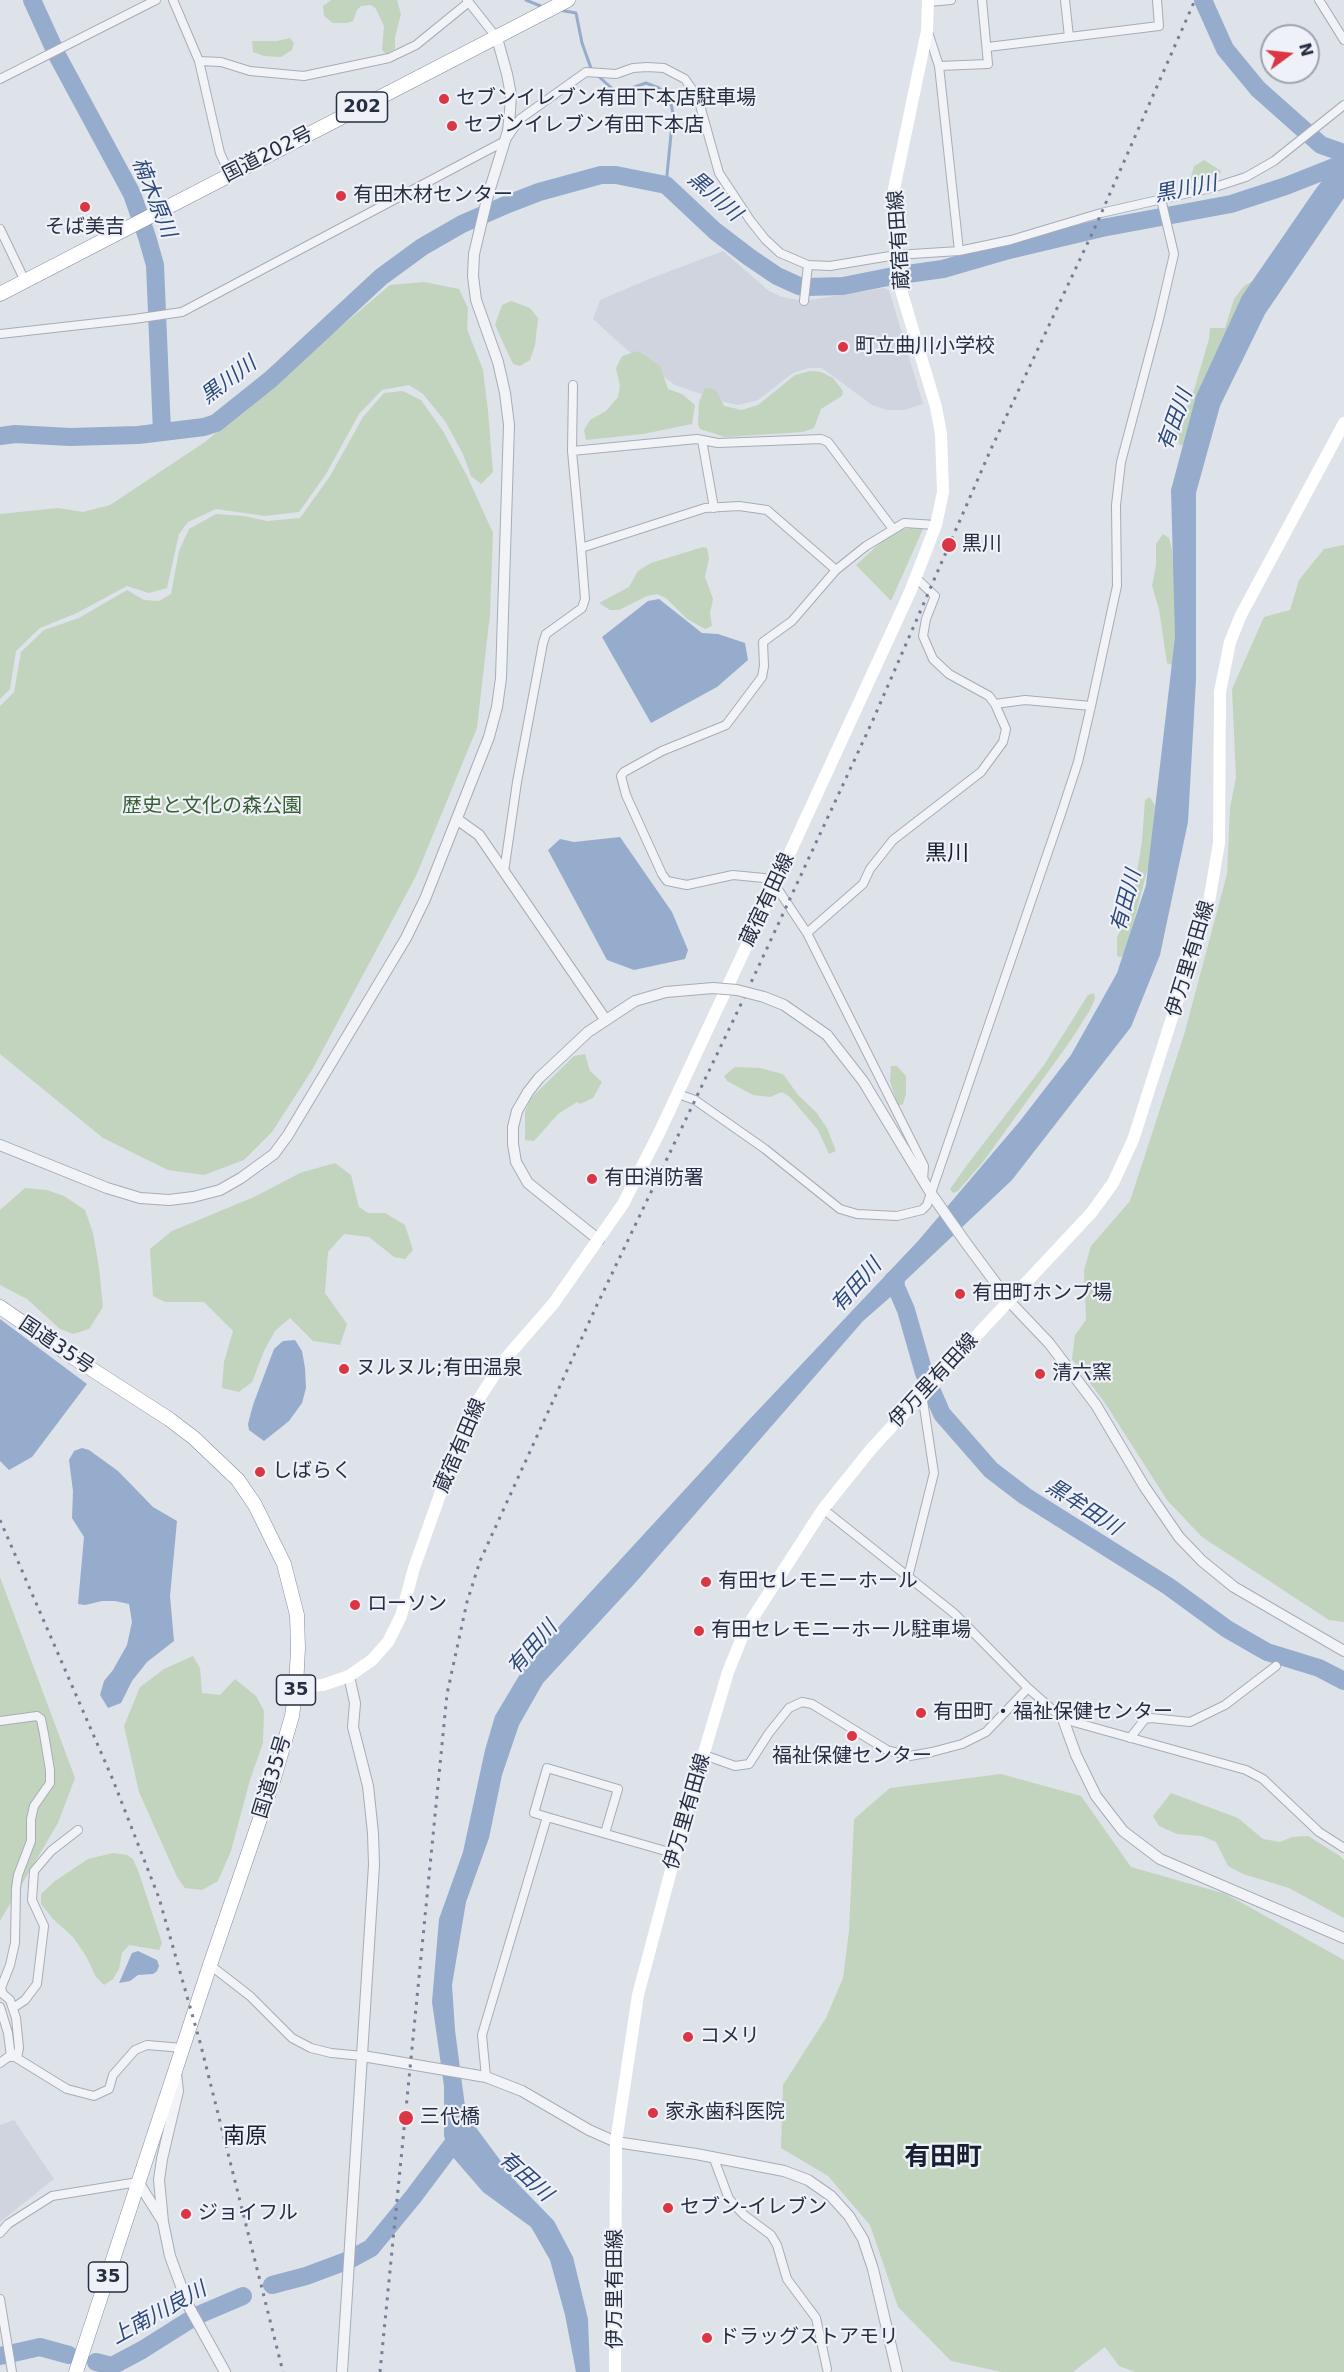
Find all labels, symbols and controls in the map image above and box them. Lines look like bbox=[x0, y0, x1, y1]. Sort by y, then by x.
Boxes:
north arrow bbox=[1260, 24, 1320, 84]
text: N bbox=[1295, 41, 1317, 59]
place label: セブンイレブン有田下本店駐車場 bbox=[456, 87, 756, 111]
road number: 202 bbox=[336, 92, 388, 122]
marker: セブンイレブン有田下本店駐車場 bbox=[437, 92, 451, 106]
place label: セブンイレブン有田下本店 bbox=[464, 114, 704, 138]
marker: セブンイレブン有田下本店 bbox=[445, 119, 459, 133]
street label: 国道202号 bbox=[219, 122, 317, 188]
water label: 楠木原川 bbox=[126, 154, 180, 242]
water label: 黒川川 bbox=[682, 167, 746, 227]
water label: 黒川川 bbox=[1153, 172, 1219, 208]
place label: 有田木材センター bbox=[353, 184, 513, 208]
marker: 有田木材センター bbox=[334, 189, 348, 203]
street label: 蔵宿有田線 bbox=[885, 189, 915, 291]
marker: そば美吉 bbox=[78, 200, 92, 214]
place label: そば美吉 bbox=[45, 216, 125, 240]
place label: 町立曲川小学校 bbox=[855, 335, 995, 359]
marker: 町立曲川小学校 bbox=[836, 340, 850, 354]
water label: 黒川川 bbox=[196, 352, 262, 410]
water label: 有田川 bbox=[1153, 386, 1199, 454]
place label: 黒川 bbox=[962, 533, 1002, 557]
marker: 黒川 bbox=[940, 536, 958, 554]
park label: 歴史と文化の森公園 bbox=[122, 795, 302, 819]
district label: 黒川 bbox=[925, 841, 969, 867]
street label: 蔵宿有田線 bbox=[736, 850, 800, 950]
water label: 有田川 bbox=[1107, 867, 1147, 935]
street label: 伊万里有田線 bbox=[1162, 898, 1220, 1020]
place label: 有田消防署 bbox=[604, 1167, 704, 1191]
marker: 有田消防署 bbox=[585, 1172, 599, 1186]
water label: 有田川 bbox=[827, 1254, 887, 1318]
place label: 有田町ホンプ場 bbox=[972, 1282, 1112, 1306]
marker: 有田町ホンプ場 bbox=[953, 1287, 967, 1301]
street label: 国道35号 bbox=[14, 1312, 98, 1380]
street label: 伊万里有田線 bbox=[884, 1329, 984, 1433]
place label: ヌルヌル;有田温泉 bbox=[356, 1357, 523, 1381]
marker: ヌルヌル;有田温泉 bbox=[337, 1362, 351, 1376]
place label: 清六窯 bbox=[1052, 1362, 1112, 1386]
marker: 清六窯 bbox=[1033, 1367, 1047, 1381]
street label: 蔵宿有田線 bbox=[430, 1395, 492, 1497]
place label: しばらく bbox=[272, 1460, 352, 1484]
marker: しばらく bbox=[253, 1465, 267, 1479]
water label: 黒牟田川 bbox=[1041, 1475, 1125, 1541]
place label: 有田セレモニーホール bbox=[718, 1570, 918, 1594]
marker: 有田セレモニーホール bbox=[699, 1575, 713, 1589]
place label: ローソン bbox=[367, 1593, 447, 1617]
marker: ローソン bbox=[348, 1598, 362, 1612]
water label: 有田川 bbox=[503, 1616, 563, 1680]
place label: 有田セレモニーホール駐車場 bbox=[711, 1619, 971, 1643]
marker: 有田セレモニーホール駐車場 bbox=[692, 1624, 706, 1638]
road number: 35 bbox=[276, 1675, 316, 1705]
place label: 有田町・福祉保健センター bbox=[933, 1701, 1173, 1725]
marker: 有田町・福祉保健センター bbox=[914, 1706, 928, 1720]
marker: 福祉保健センター bbox=[845, 1729, 859, 1743]
street label: 国道35号 bbox=[249, 1733, 297, 1821]
place label: 福祉保健センター bbox=[772, 1745, 932, 1769]
street label: 伊万里有田線 bbox=[660, 1751, 716, 1873]
place label: コメリ bbox=[700, 2025, 760, 2049]
marker: コメリ bbox=[681, 2030, 695, 2044]
place label: 家永歯科医院 bbox=[665, 2101, 785, 2125]
place label: 三代橋 bbox=[420, 2106, 480, 2130]
marker: 家永歯科医院 bbox=[646, 2106, 660, 2120]
marker: 三代橋 bbox=[397, 2109, 415, 2127]
district label: 南原 bbox=[223, 2124, 267, 2150]
district label: 有田町 bbox=[904, 2142, 982, 2174]
water label: 有田川 bbox=[493, 2147, 557, 2207]
place label: セブン-イレブン bbox=[680, 2196, 827, 2220]
marker: セブン-イレブン bbox=[661, 2201, 675, 2215]
place label: ジョイフル bbox=[198, 2202, 298, 2226]
marker: ジョイフル bbox=[179, 2207, 193, 2221]
street label: 伊万里有田線 bbox=[604, 2229, 628, 2349]
road number: 35 bbox=[88, 2262, 128, 2292]
water label: 上南川良川 bbox=[107, 2278, 211, 2350]
place label: ドラッグストアモリ bbox=[719, 2326, 899, 2350]
marker: ドラッグストアモリ bbox=[700, 2331, 714, 2345]

